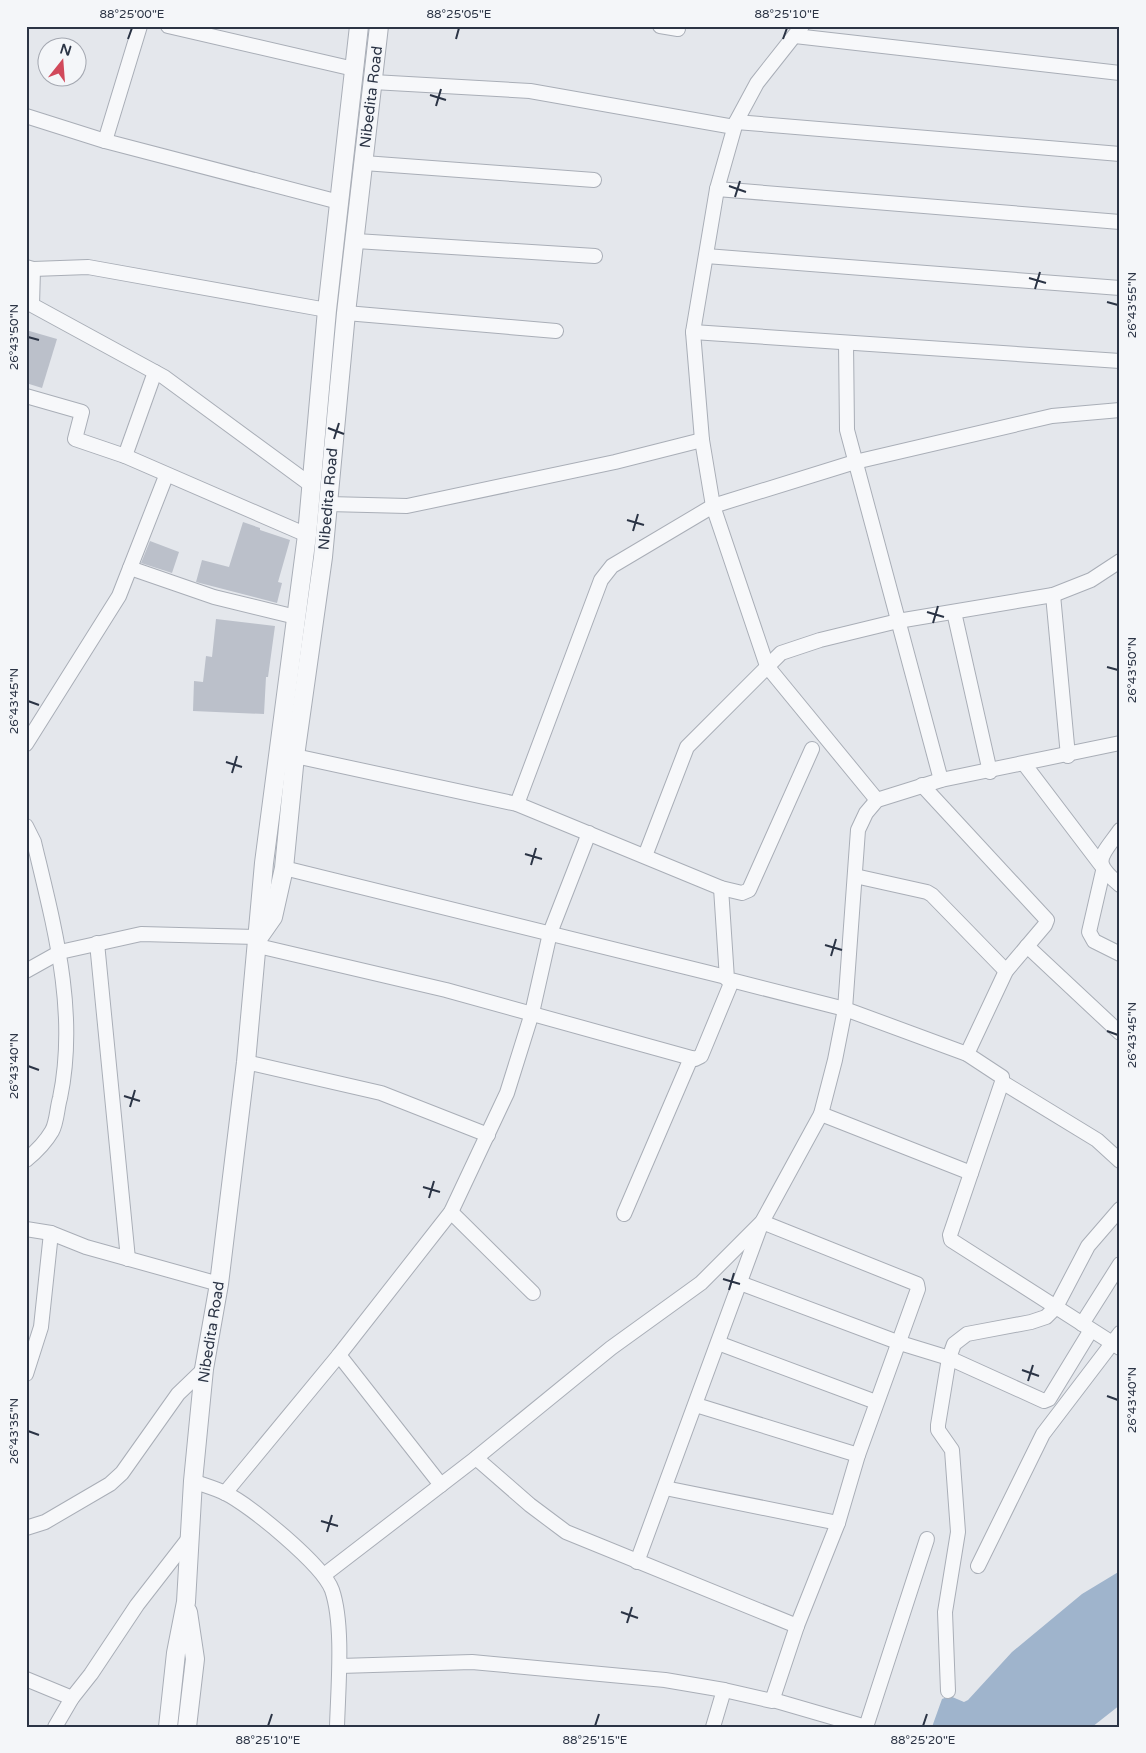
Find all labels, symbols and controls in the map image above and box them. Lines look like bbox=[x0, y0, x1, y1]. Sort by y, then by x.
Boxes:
text: 88°25'00"E bbox=[99, 7, 165, 21]
text: 88°25'05"E bbox=[426, 7, 492, 21]
text: 88°25'10"E bbox=[754, 7, 820, 21]
north arrow bbox=[38, 38, 88, 88]
text: N bbox=[58, 40, 74, 60]
street label: Nibedita Road bbox=[356, 45, 386, 149]
text: 26°43'55"N bbox=[1125, 272, 1139, 338]
text: 26°43'50"N bbox=[7, 304, 21, 370]
street label: Nibedita Road bbox=[315, 447, 341, 551]
text: 26°43'50"N bbox=[1125, 637, 1139, 703]
text: 26°43'45"N bbox=[7, 668, 21, 734]
text: 26°43'45"N bbox=[1125, 1002, 1139, 1068]
text: 26°43'40"N bbox=[7, 1033, 21, 1099]
street label: Nibedita Road bbox=[194, 1280, 228, 1384]
text: 26°43'40"N bbox=[1125, 1367, 1139, 1433]
text: 26°43'35"N bbox=[7, 1398, 21, 1464]
text: 88°25'10"E bbox=[235, 1733, 301, 1747]
text: 88°25'15"E bbox=[562, 1733, 628, 1747]
text: 88°25'20"E bbox=[890, 1733, 956, 1747]

